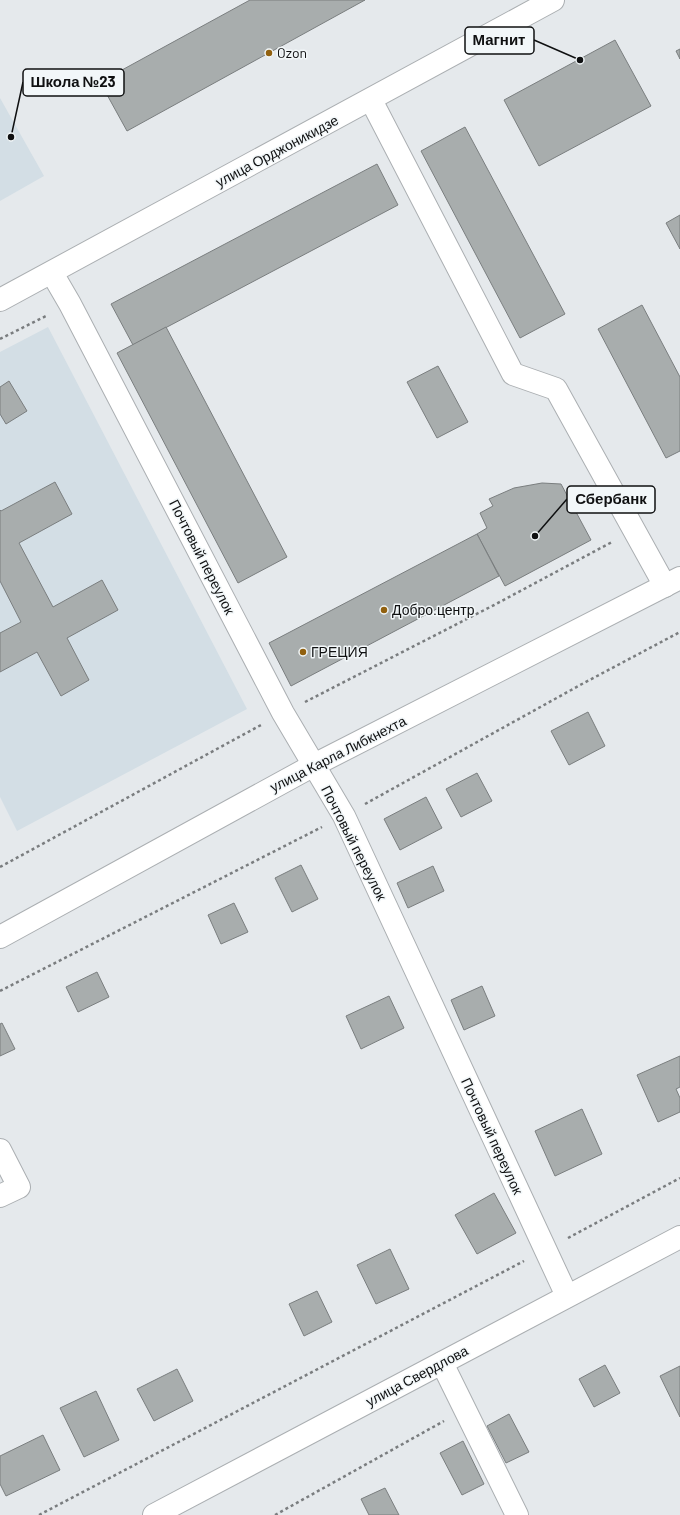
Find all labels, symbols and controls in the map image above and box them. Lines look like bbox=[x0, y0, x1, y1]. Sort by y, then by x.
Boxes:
callout: Магнит bbox=[465, 27, 534, 54]
text: Магнит bbox=[473, 30, 525, 48]
place label: Ozon bbox=[277, 44, 307, 61]
marker: Ozon bbox=[264, 48, 274, 58]
callout: Школа №23 bbox=[23, 69, 124, 96]
text: Школа №23 bbox=[30, 72, 116, 90]
street label: улица Орджоникидзе bbox=[212, 111, 341, 190]
callout: Сбербанк bbox=[567, 486, 655, 513]
text: Сбербанк bbox=[575, 489, 647, 507]
street label: Почтовый переулок bbox=[166, 496, 239, 618]
place label: Добро.центр bbox=[392, 601, 475, 618]
marker: Добро.центр bbox=[379, 605, 389, 615]
place label: ГРЕЦИЯ bbox=[311, 643, 368, 660]
marker: ГРЕЦИЯ bbox=[298, 647, 308, 657]
street label: улица Карла Либкнехта bbox=[267, 712, 409, 795]
street label: Почтовый переулок bbox=[318, 782, 391, 904]
street label: Почтовый переулок bbox=[458, 1075, 527, 1198]
street label: улица Свердлова bbox=[363, 1341, 471, 1410]

